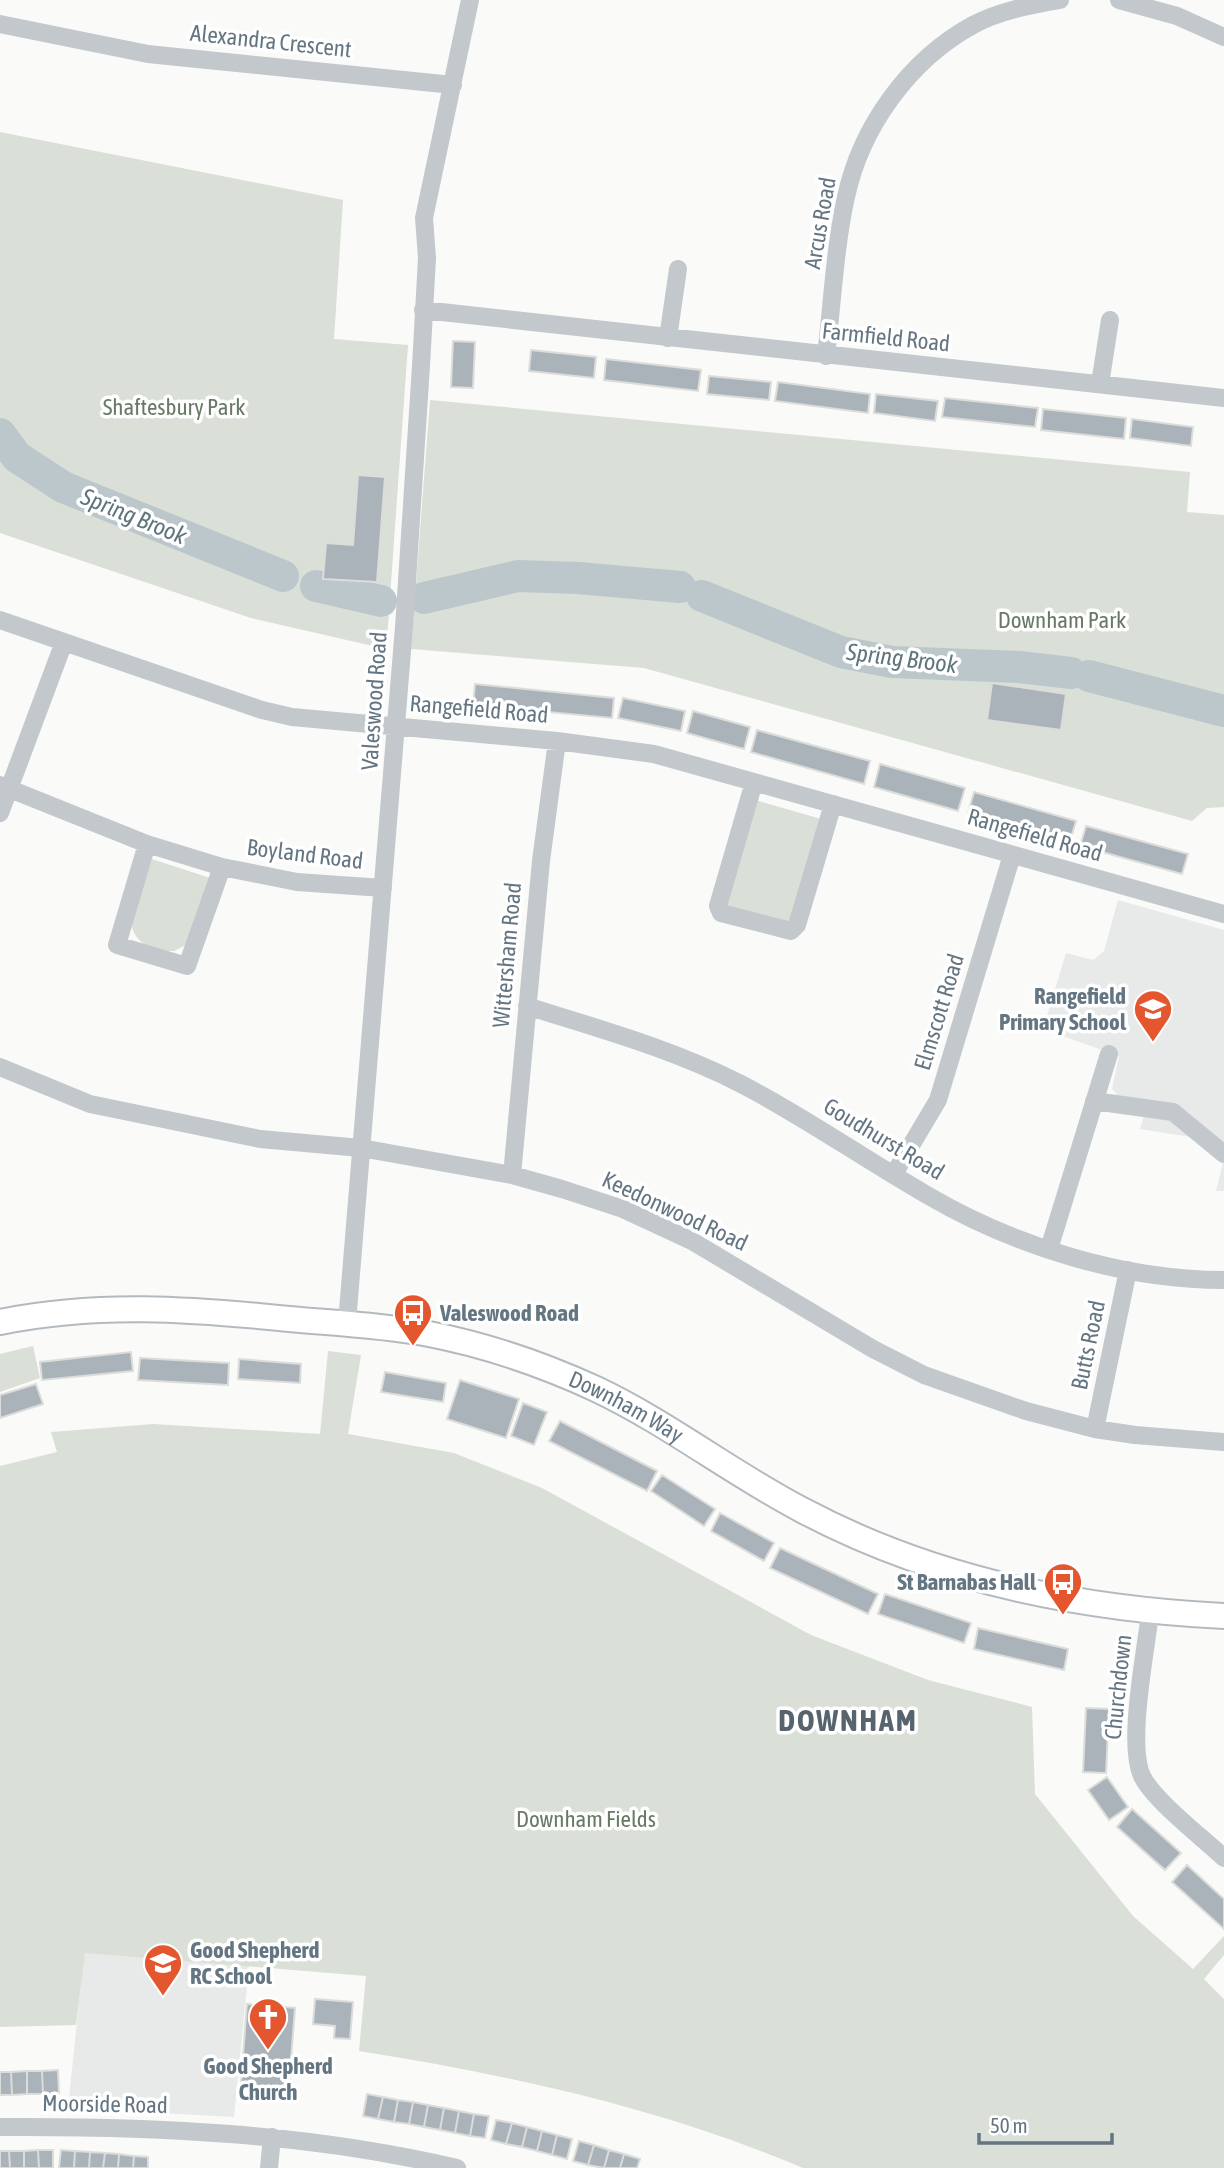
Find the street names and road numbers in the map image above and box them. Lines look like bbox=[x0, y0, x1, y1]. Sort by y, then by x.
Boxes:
street label: Alexandra Crescent bbox=[189, 20, 353, 62]
street label: Arcus Road bbox=[799, 175, 841, 271]
street label: Farmfield Road bbox=[821, 317, 951, 357]
street label: Valeswood Road bbox=[356, 631, 392, 771]
street label: Rangefield Road bbox=[409, 690, 549, 728]
street label: Rangefield Road bbox=[965, 803, 1105, 867]
street label: Boyland Road bbox=[245, 834, 365, 874]
street label: Wittersham Road bbox=[488, 881, 526, 1029]
street label: Elmscott Road bbox=[909, 951, 969, 1073]
street label: Goudhurst Road bbox=[819, 1093, 949, 1185]
street label: Keedonwood Road bbox=[598, 1166, 752, 1256]
street label: Butts Road bbox=[1066, 1298, 1110, 1392]
street label: Downham Way bbox=[565, 1366, 688, 1448]
street label: Churchdown bbox=[1100, 1633, 1136, 1741]
street label: Moorside Road bbox=[42, 2090, 168, 2118]

